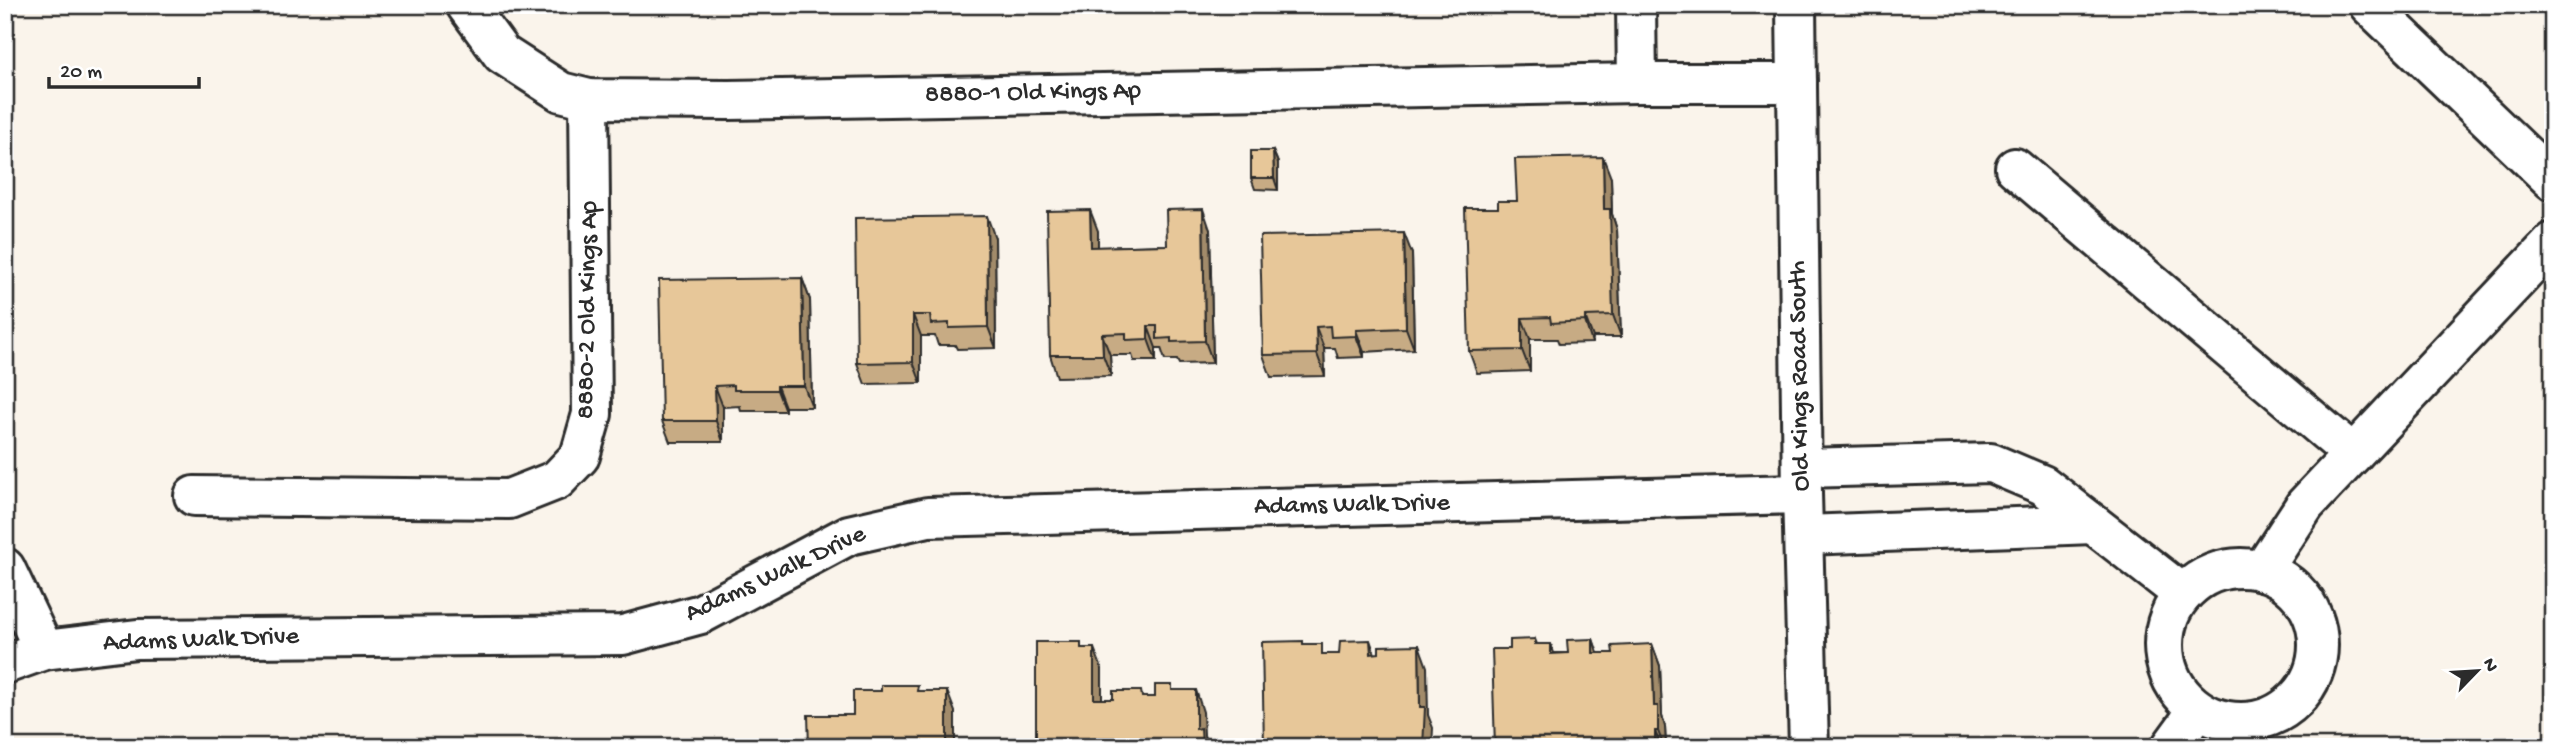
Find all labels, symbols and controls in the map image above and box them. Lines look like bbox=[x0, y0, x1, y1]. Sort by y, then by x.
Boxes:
scale bar bbox=[49, 46, 200, 90]
text: 20 m bbox=[60, 61, 102, 86]
street label: 8880-1 Old Kings Ap bbox=[925, 77, 1141, 111]
street label: 8880-2 Old Kings Ap bbox=[572, 200, 606, 419]
street label: Old Kings Road South bbox=[1783, 260, 1819, 492]
street label: Adams Walk Drive bbox=[1254, 489, 1451, 523]
street label: Adams Walk Drive bbox=[681, 519, 872, 630]
street label: Adams Walk Drive bbox=[103, 622, 300, 660]
north arrow bbox=[2442, 636, 2512, 706]
text: N bbox=[2476, 655, 2502, 676]

